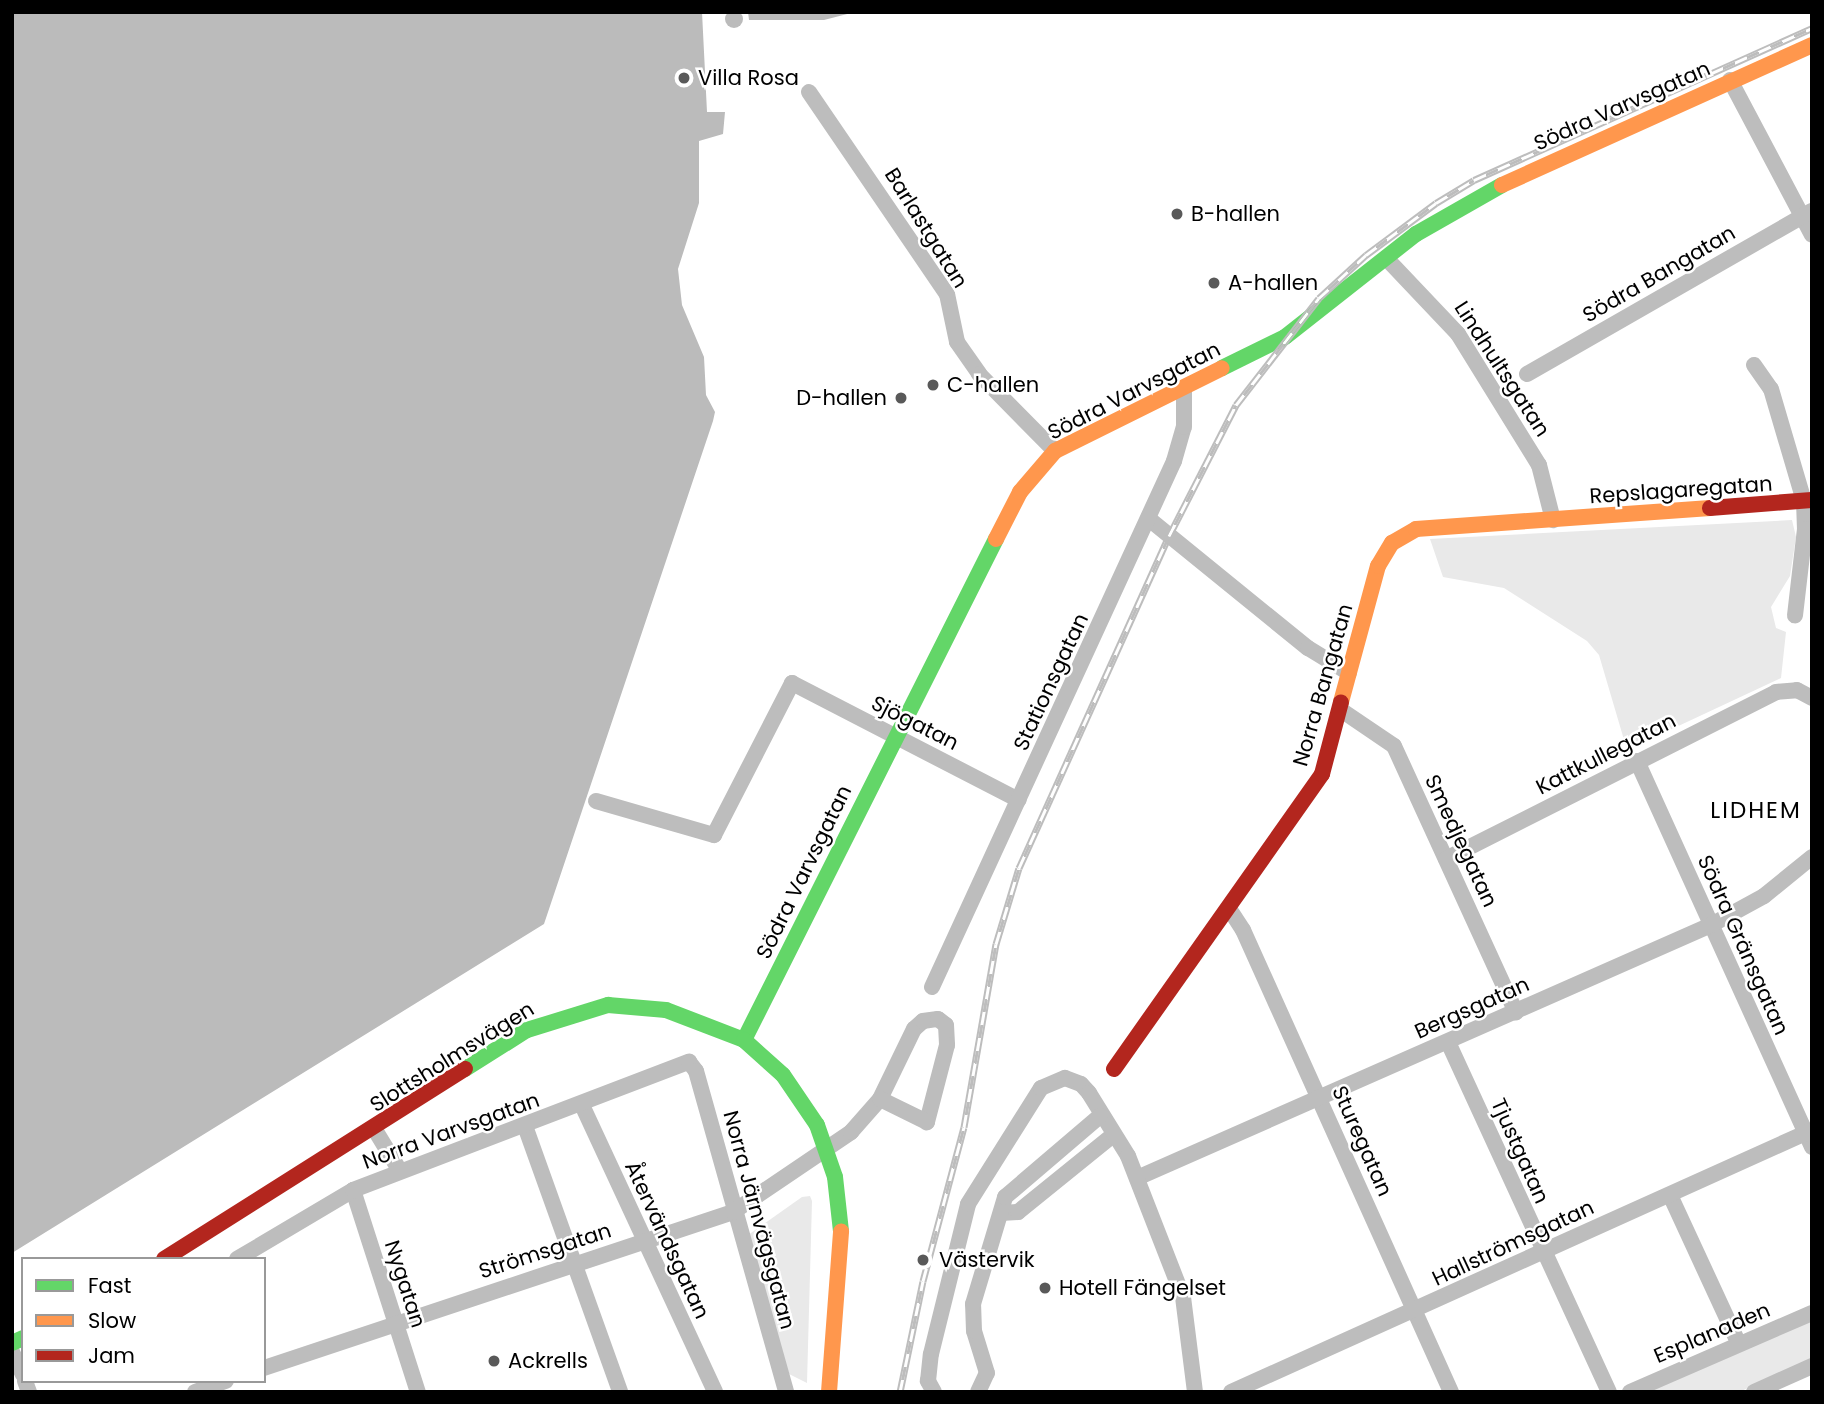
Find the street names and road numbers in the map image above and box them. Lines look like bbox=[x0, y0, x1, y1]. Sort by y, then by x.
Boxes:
street label: Södra Varvsgatan bbox=[1530, 56, 1714, 156]
street label: Barlastgatan bbox=[879, 163, 973, 293]
street label: Södra Bangatan bbox=[1578, 220, 1740, 328]
street label: Lindhultsgatan bbox=[1449, 297, 1555, 441]
street label: Södra Varvsgatan bbox=[1044, 337, 1224, 445]
street label: Repslagaregatan bbox=[1589, 471, 1773, 509]
street label: Norra Bangatan bbox=[1288, 601, 1358, 769]
street label: Stationsgatan bbox=[1008, 609, 1094, 755]
street label: Sjögatan bbox=[867, 690, 963, 756]
street label: Kattkullegatan bbox=[1532, 708, 1680, 800]
street label: Smedjegatan bbox=[1419, 771, 1503, 911]
street label: Södra Varvsgatan bbox=[751, 781, 857, 963]
street label: Södra Gränsgatan bbox=[1692, 851, 1794, 1039]
street label: Bergsgatan bbox=[1411, 972, 1533, 1044]
street label: Slottsholmsvägen bbox=[365, 996, 539, 1118]
street label: Sturegatan bbox=[1327, 1082, 1397, 1200]
street label: Norra Varvsgatan bbox=[359, 1087, 543, 1175]
street label: Tjustgatan bbox=[1486, 1095, 1554, 1207]
street label: Norra Järnvägsgatan bbox=[718, 1108, 800, 1332]
street label: Återvändsgatan bbox=[619, 1157, 715, 1323]
street label: Hallströmsgatan bbox=[1428, 1195, 1598, 1291]
street label: Strömsgatan bbox=[476, 1218, 614, 1284]
street label: Nygatan bbox=[379, 1237, 431, 1331]
street label: Esplanaden bbox=[1650, 1297, 1774, 1369]

